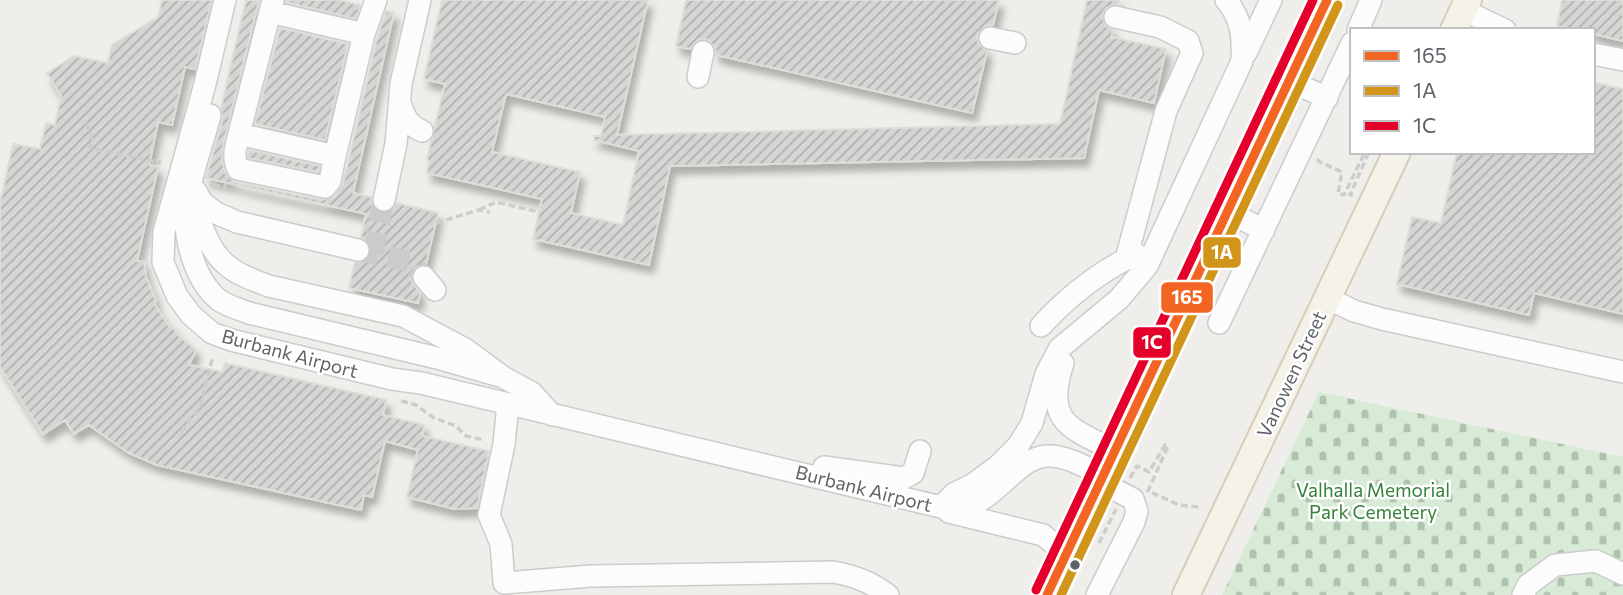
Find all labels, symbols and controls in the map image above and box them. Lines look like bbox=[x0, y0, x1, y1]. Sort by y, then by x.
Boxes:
legend bbox=[1350, 28, 1595, 154]
text: 165 bbox=[1413, 42, 1447, 67]
text: 1A bbox=[1413, 77, 1436, 102]
text: 1C bbox=[1413, 112, 1436, 137]
line badge: 1A bbox=[1202, 236, 1242, 269]
text: 1A bbox=[1211, 240, 1233, 263]
line badge: 165 bbox=[1160, 281, 1214, 314]
text: 165 bbox=[1171, 285, 1203, 308]
street label: Vanowen Street bbox=[1252, 307, 1330, 441]
street label: Burbank Airport bbox=[219, 324, 361, 382]
line badge: 1C bbox=[1132, 326, 1172, 359]
text: 1C bbox=[1141, 330, 1163, 353]
street label: Burbank Airport bbox=[793, 460, 935, 516]
park label: Valhalla Memorial Park Cemetery bbox=[1296, 478, 1450, 523]
unlabelled marker bbox=[1068, 558, 1082, 572]

